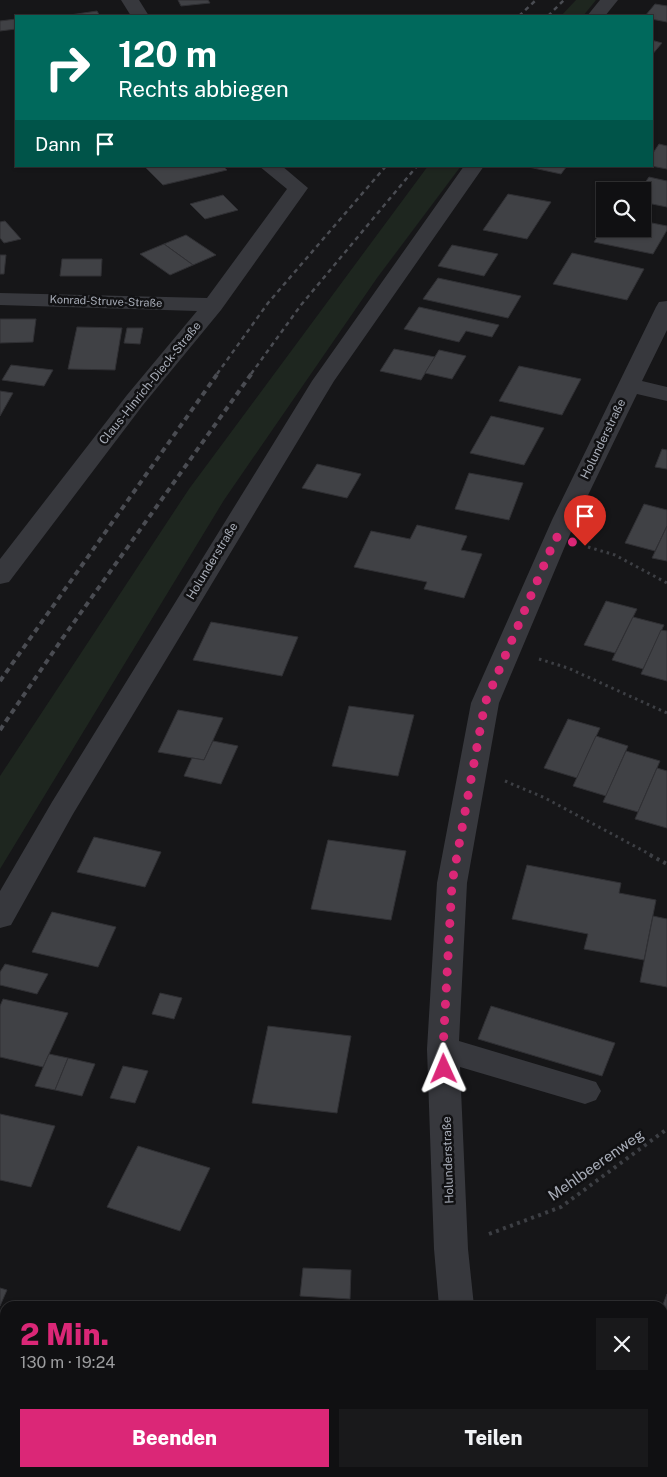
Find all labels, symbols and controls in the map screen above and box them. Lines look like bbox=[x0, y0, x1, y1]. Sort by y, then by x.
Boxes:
text: 120 m bbox=[118, 34, 217, 75]
icon: right bbox=[35, 35, 100, 100]
text: Rechts abbiegen bbox=[118, 76, 289, 102]
icon: arrive bbox=[91, 130, 119, 158]
text: Dann bbox=[35, 133, 81, 155]
map controls bbox=[596, 182, 651, 237]
button: search bbox=[596, 182, 651, 237]
street label: Konrad-Struve-Straße bbox=[50, 293, 162, 309]
street label: Claus-Hinrich-Dieck-Straße bbox=[96, 319, 204, 447]
street label: Holunderstraße bbox=[578, 396, 629, 481]
pin bbox=[564, 495, 606, 546]
icon: arrive bbox=[571, 502, 599, 530]
street label: Holunderstraße bbox=[183, 520, 241, 602]
position arrow bbox=[417, 1042, 469, 1094]
street label: Holunderstraße bbox=[439, 1116, 457, 1204]
street label: Mehlbeerenweg bbox=[545, 1125, 647, 1204]
text: 2 Min. bbox=[20, 1316, 109, 1352]
button: close bbox=[596, 1318, 648, 1370]
text: 130 m · 19:24 bbox=[20, 1353, 115, 1372]
button: Beenden bbox=[20, 1409, 329, 1467]
button: Teilen bbox=[339, 1409, 648, 1467]

